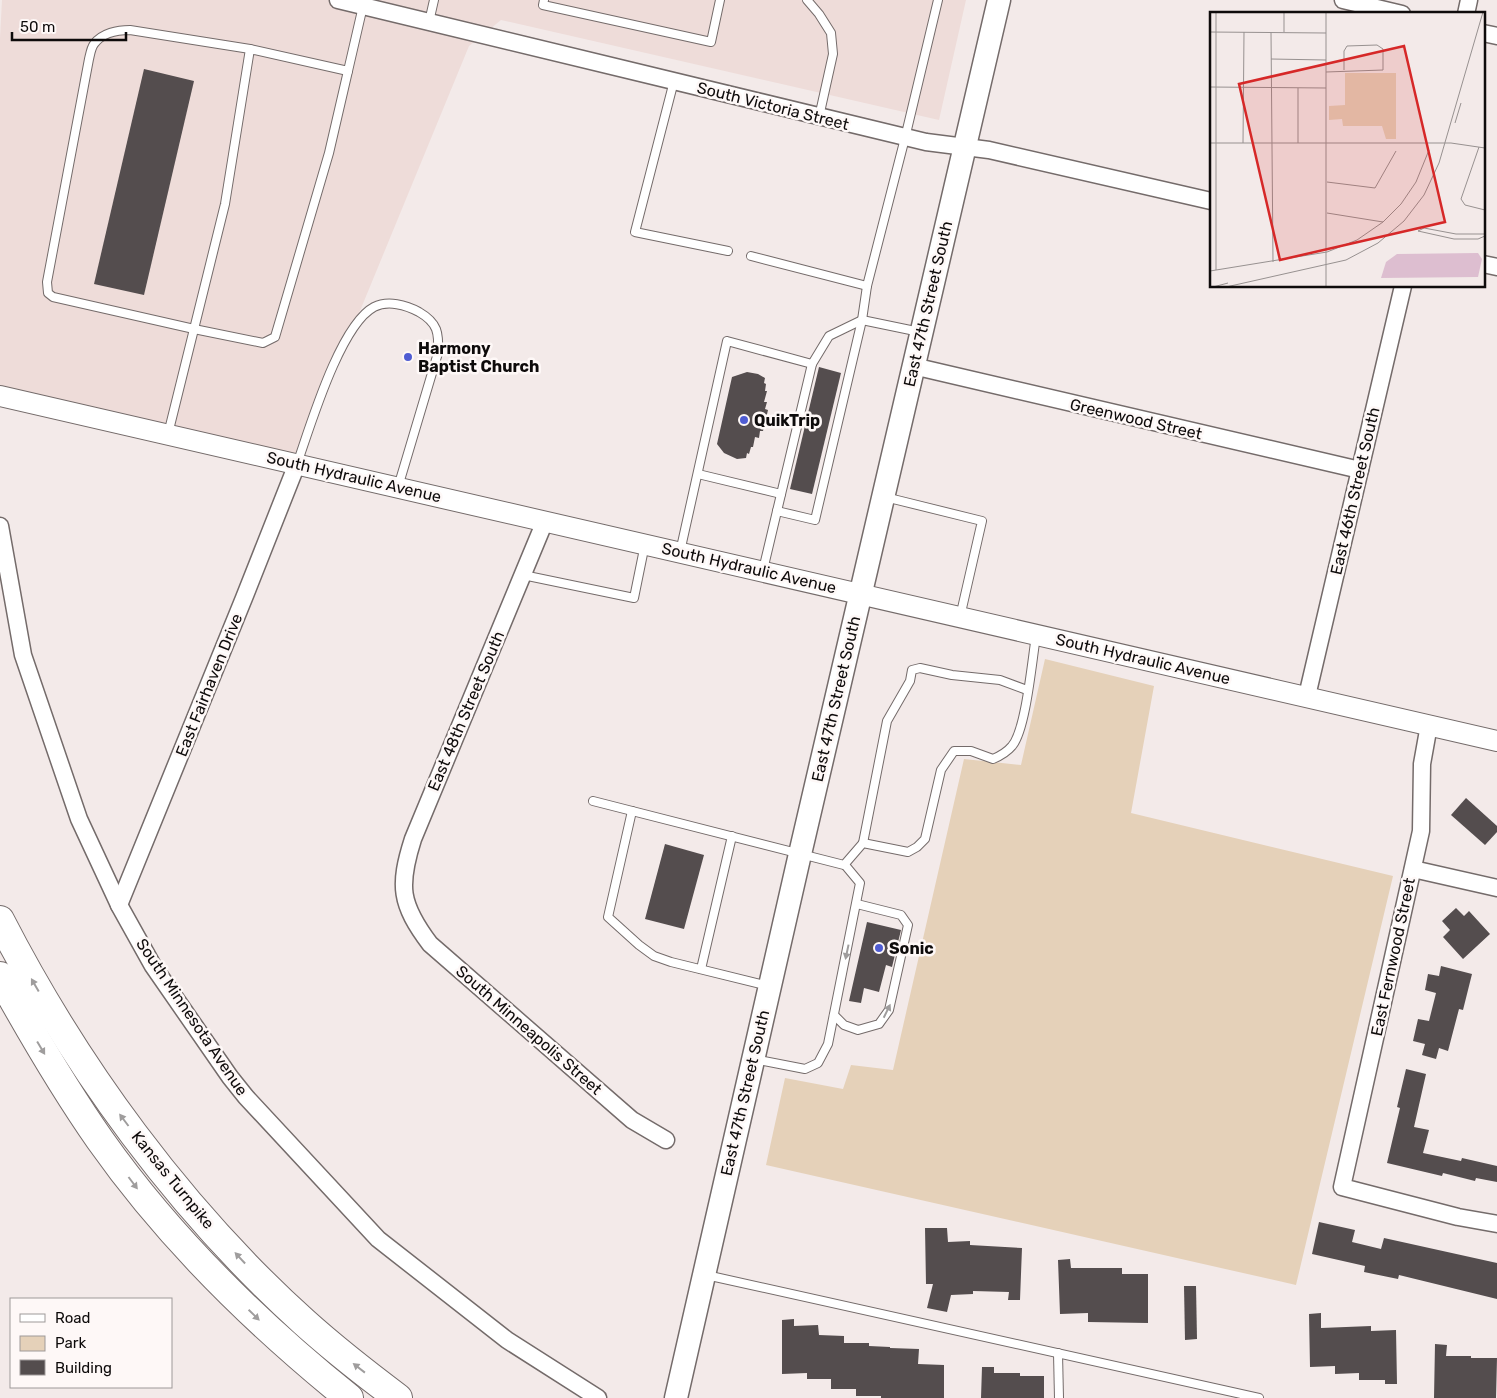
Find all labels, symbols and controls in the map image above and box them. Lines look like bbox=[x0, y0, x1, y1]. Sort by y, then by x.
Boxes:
scale bar bbox=[12, 10, 126, 42]
inset map bbox=[1210, 12, 1484, 288]
text: 50 m bbox=[20, 18, 55, 36]
street label: South Victoria Street bbox=[695, 78, 851, 134]
street label: East 47th Street South bbox=[900, 219, 956, 389]
place label: Harmony Baptist Church bbox=[418, 339, 539, 376]
marker: Harmony Baptist Church bbox=[402, 351, 414, 363]
street label: Greenwood Street bbox=[1068, 395, 1204, 443]
street label: East 46th Street South bbox=[1326, 405, 1384, 577]
place label: QuikTrip bbox=[754, 411, 820, 430]
marker: QuikTrip bbox=[738, 414, 750, 426]
street label: South Hydraulic Avenue bbox=[265, 448, 443, 506]
street label: South Hydraulic Avenue bbox=[660, 539, 838, 597]
street label: East Fairhaven Drive bbox=[172, 611, 246, 759]
street label: East 47th Street South bbox=[808, 614, 864, 784]
street label: East 48th Street South bbox=[424, 628, 508, 794]
street label: South Hydraulic Avenue bbox=[1054, 630, 1232, 688]
street label: East Fernwood Street bbox=[1367, 876, 1419, 1038]
street label: South Minnesota Avenue bbox=[132, 935, 252, 1099]
place label: Sonic bbox=[889, 939, 934, 958]
marker: Sonic bbox=[873, 942, 885, 954]
one-way arrow bbox=[843, 945, 851, 960]
street label: South Minneapolis Street bbox=[452, 961, 606, 1099]
one-way arrow bbox=[31, 977, 39, 992]
one-way arrow bbox=[883, 1003, 891, 1018]
street label: East 47th Street South bbox=[717, 1008, 773, 1178]
one-way arrow bbox=[37, 1042, 46, 1055]
one-way arrow bbox=[119, 1113, 129, 1127]
street label: Kansas Turnpike bbox=[128, 1127, 218, 1233]
one-way arrow bbox=[127, 1176, 138, 1189]
one-way arrow bbox=[234, 1252, 246, 1264]
legend bbox=[10, 1298, 172, 1388]
text: Road bbox=[55, 1309, 91, 1327]
one-way arrow bbox=[248, 1309, 260, 1321]
text: Park bbox=[55, 1334, 86, 1352]
text: Building bbox=[55, 1359, 112, 1377]
one-way arrow bbox=[353, 1363, 366, 1374]

